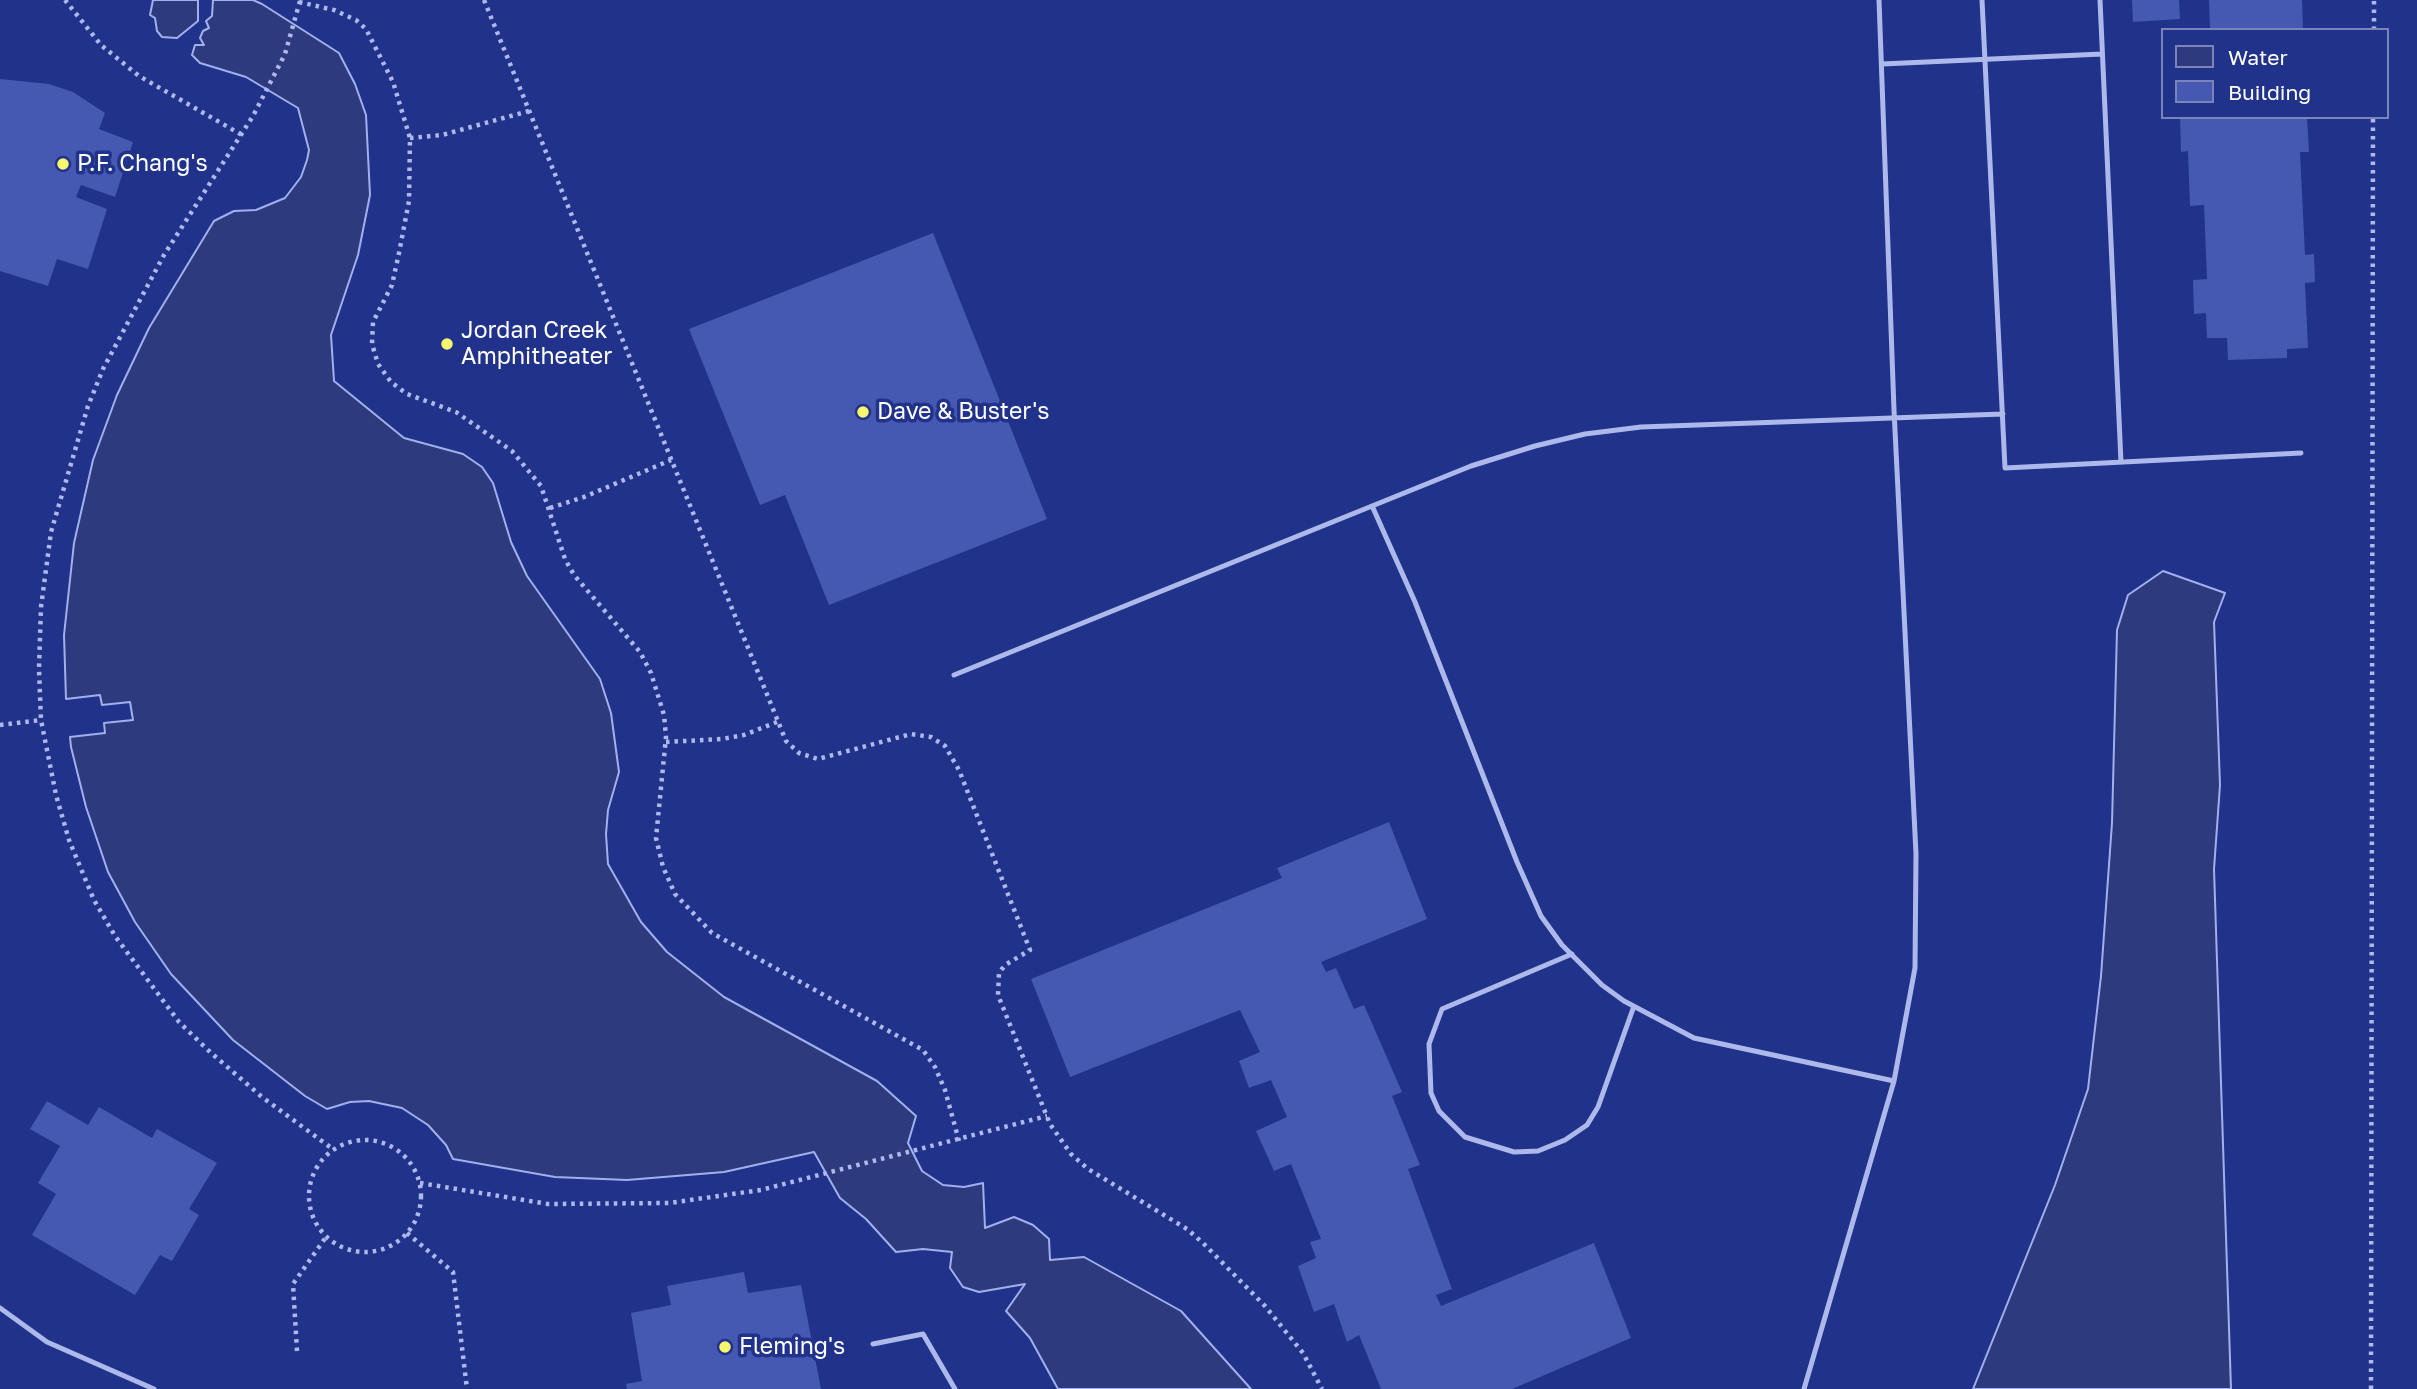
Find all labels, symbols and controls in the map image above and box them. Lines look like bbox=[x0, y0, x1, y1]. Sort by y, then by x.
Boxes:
legend bbox=[2162, 28, 2389, 119]
text: Water bbox=[2228, 44, 2288, 70]
text: Building bbox=[2228, 79, 2311, 105]
place label: P.F. Chang's bbox=[77, 150, 208, 178]
marker: P.F. Chang's bbox=[55, 156, 71, 172]
place label: Jordan Creek Amphitheater bbox=[461, 317, 612, 371]
marker: Jordan Creek Amphitheater bbox=[439, 336, 455, 352]
place label: Dave & Buster's bbox=[877, 398, 1049, 426]
marker: Dave & Buster's bbox=[855, 404, 871, 420]
place label: Fleming's bbox=[739, 1333, 845, 1361]
marker: Fleming's bbox=[717, 1339, 733, 1355]

